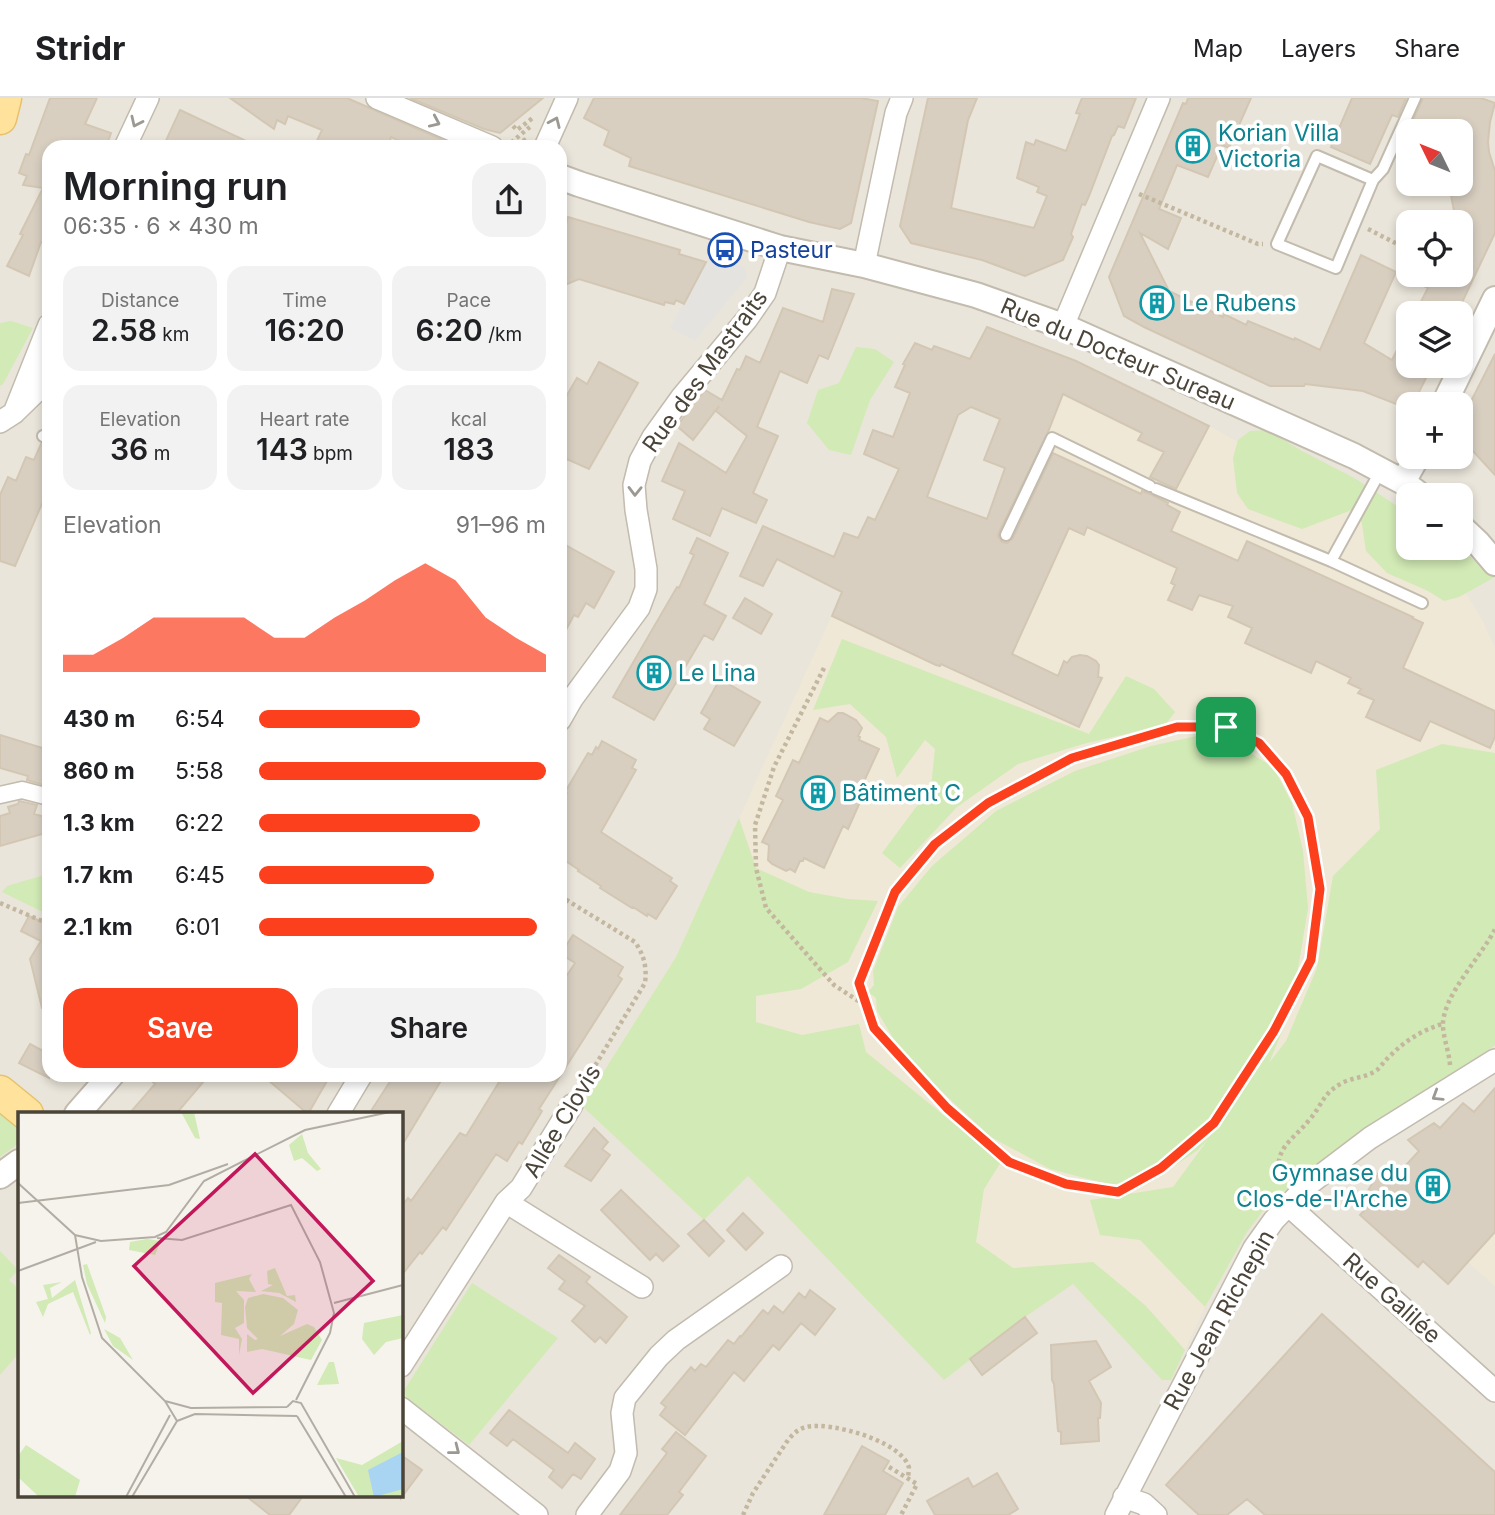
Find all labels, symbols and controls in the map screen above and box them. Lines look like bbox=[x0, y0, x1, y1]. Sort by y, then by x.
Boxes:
text: Stridr bbox=[35, 28, 126, 68]
text: Map bbox=[1193, 34, 1243, 63]
text: Layers bbox=[1281, 34, 1356, 63]
text: Share bbox=[1394, 34, 1460, 63]
one-way arrow bbox=[428, 114, 440, 128]
one-way arrow bbox=[131, 115, 145, 128]
one-way arrow bbox=[547, 117, 561, 129]
place label: Korian Villa Victoria bbox=[1218, 119, 1339, 173]
north arrow bbox=[1396, 119, 1474, 196]
map controls bbox=[1396, 119, 1473, 560]
building icon: Korian Villa Victoria bbox=[1174, 127, 1212, 165]
text: Morning run bbox=[63, 163, 288, 209]
button: share bbox=[472, 163, 546, 237]
button: locate bbox=[1396, 210, 1473, 287]
text: 06:35 · 6 × 430 m bbox=[63, 212, 259, 240]
bus stop icon: Pasteur bbox=[706, 231, 744, 269]
place label: Pasteur bbox=[750, 236, 833, 264]
street label: Rue des Mastraits bbox=[637, 284, 773, 458]
building icon: Le Rubens bbox=[1138, 284, 1176, 322]
text: Distance bbox=[101, 289, 179, 312]
text: Time bbox=[282, 289, 327, 312]
text: Pace bbox=[446, 289, 491, 312]
place label: Le Rubens bbox=[1182, 289, 1297, 317]
street label: Rue du Docteur Sureau bbox=[996, 292, 1240, 416]
button: layers bbox=[1396, 301, 1473, 378]
text: 2.58 bbox=[91, 312, 157, 348]
text: 16:20 bbox=[265, 312, 344, 348]
text: 6:20 bbox=[416, 312, 483, 348]
text: km bbox=[157, 323, 189, 346]
text: /km bbox=[483, 323, 522, 346]
button: + bbox=[1396, 392, 1473, 469]
text: Elevation bbox=[99, 408, 181, 431]
text: Heart rate bbox=[259, 408, 349, 431]
text: kcal bbox=[451, 408, 487, 431]
text: 36 bbox=[110, 431, 148, 467]
text: 143 bbox=[256, 431, 308, 467]
text: 183 bbox=[443, 431, 494, 467]
text: m bbox=[148, 442, 170, 465]
text: bpm bbox=[308, 442, 353, 465]
button: − bbox=[1396, 483, 1473, 560]
one-way arrow bbox=[628, 486, 643, 497]
text: Elevation bbox=[63, 511, 162, 539]
text: 91–96 m bbox=[456, 511, 546, 539]
building icon: Le Lina bbox=[635, 654, 673, 692]
place label: Le Lina bbox=[678, 659, 756, 687]
pin bbox=[1196, 697, 1256, 757]
text: 430 m bbox=[63, 705, 135, 733]
text: 6:54 bbox=[175, 705, 225, 733]
icon: arrive bbox=[1207, 708, 1245, 746]
text: 860 m bbox=[63, 757, 135, 785]
text: 5:58 bbox=[175, 757, 224, 785]
building icon: Bâtiment C bbox=[799, 774, 837, 812]
place label: Bâtiment C bbox=[842, 779, 961, 807]
text: 1.3 km bbox=[63, 809, 135, 837]
text: 6:22 bbox=[175, 809, 224, 837]
text: 1.7 km bbox=[63, 861, 133, 889]
text: 6:45 bbox=[175, 861, 225, 889]
text: 2.1 km bbox=[63, 913, 133, 941]
text: 6:01 bbox=[175, 913, 220, 941]
button: Save bbox=[63, 988, 298, 1068]
button: Share bbox=[312, 988, 546, 1068]
street label: Allée Clovis bbox=[517, 1060, 607, 1182]
one-way arrow bbox=[1431, 1088, 1444, 1101]
inset map bbox=[18, 1112, 402, 1498]
place label: Gymnase du Clos-de-l'Arche bbox=[1236, 1159, 1408, 1213]
building icon: Gymnase du Clos-de-l'Arche bbox=[1414, 1167, 1452, 1205]
street label: Rue Jean Richepin bbox=[1158, 1225, 1280, 1415]
street label: Rue Galilée bbox=[1337, 1247, 1447, 1349]
one-way arrow bbox=[447, 1442, 459, 1455]

